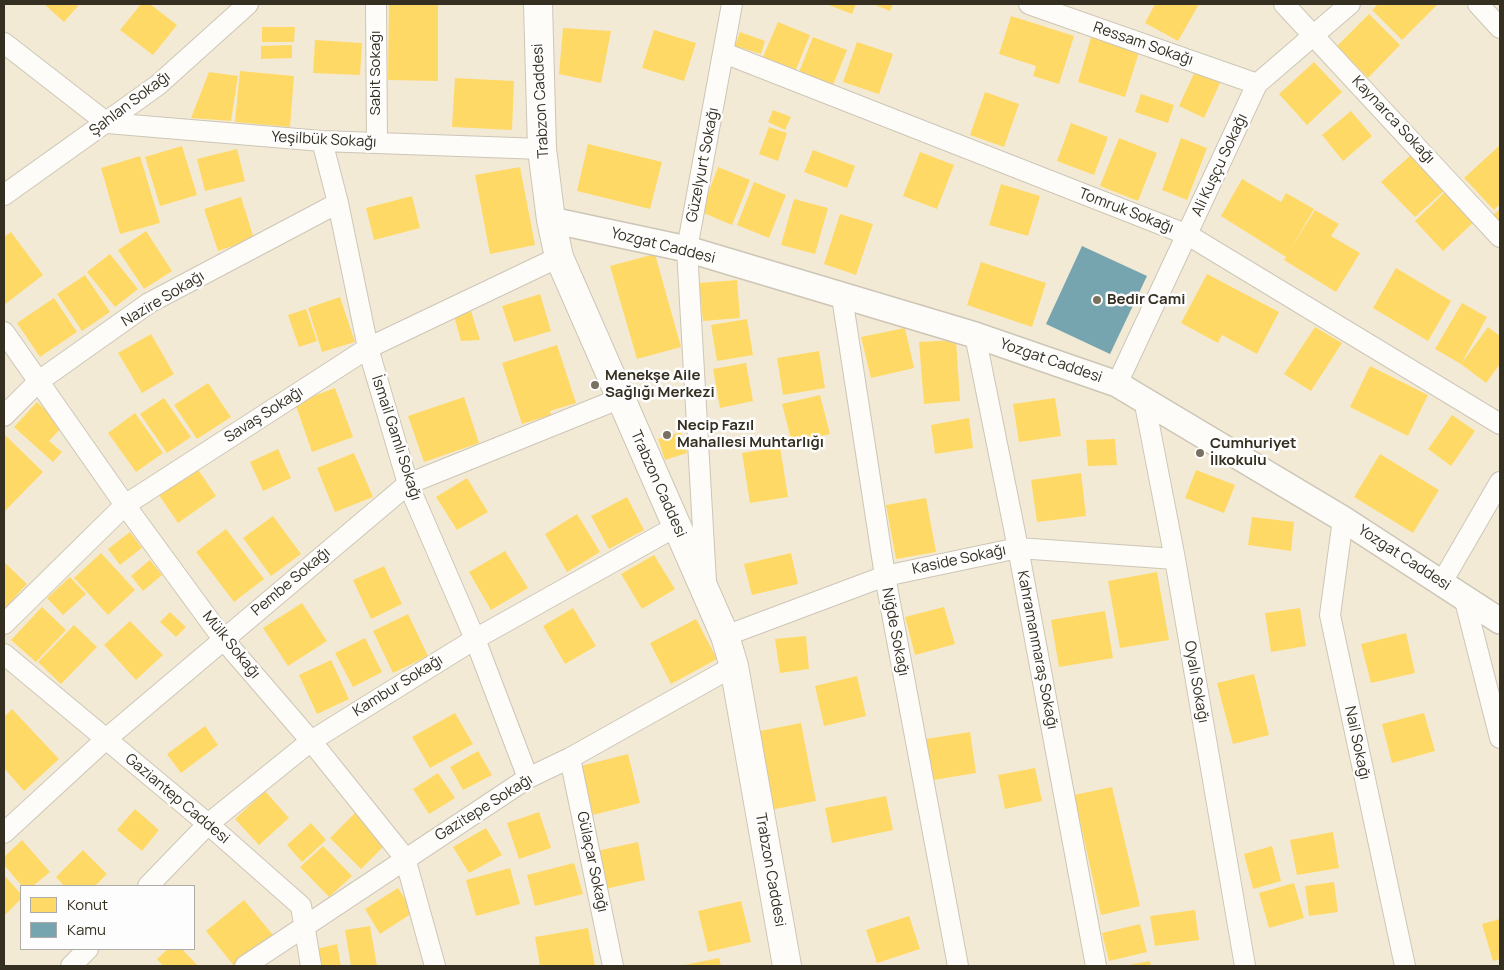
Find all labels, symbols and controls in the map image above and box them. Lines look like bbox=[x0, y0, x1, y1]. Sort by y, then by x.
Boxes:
street label: Ressam Sokağı bbox=[1091, 19, 1195, 69]
street label: Sabit Sokağı bbox=[367, 30, 385, 116]
street label: Trabzon Caddesi bbox=[529, 43, 553, 159]
street label: Şahlan Sokağı bbox=[86, 68, 174, 140]
street label: Kaynarca Sokağı bbox=[1348, 73, 1438, 167]
street label: Güzelyurt Sokağı bbox=[683, 106, 723, 224]
street label: Ali Kuşçu Sokağı bbox=[1188, 111, 1252, 219]
street label: Yeşilbük Sokağı bbox=[271, 128, 377, 152]
street label: Tomruk Sokağı bbox=[1076, 185, 1176, 237]
street label: Yozgat Caddesi bbox=[609, 224, 717, 268]
street label: Nazire Sokağı bbox=[118, 267, 208, 331]
place label: Bedir Cami bbox=[1107, 291, 1185, 309]
marker: Bedir Cami bbox=[1091, 294, 1103, 306]
street label: Yozgat Caddesi bbox=[998, 335, 1104, 387]
place label: Menekşe Aile Sağlığı Merkezi bbox=[605, 367, 715, 402]
street label: İsmail Gamlı Sokağı bbox=[367, 373, 425, 503]
marker: Menekşe Aile Sağlığı Merkezi bbox=[589, 379, 601, 391]
street label: Savaş Sokağı bbox=[221, 383, 307, 447]
place label: Necip Fazıl Mahallesi Muhtarlığı bbox=[677, 417, 824, 452]
street label: Trabzon Caddesi bbox=[626, 428, 690, 540]
marker: Necip Fazıl Mahallesi Muhtarlığı bbox=[661, 429, 673, 441]
place label: Cumhuriyet İlkokulu bbox=[1210, 435, 1297, 470]
marker: Cumhuriyet İlkokulu bbox=[1194, 447, 1206, 459]
street label: Yozgat Caddesi bbox=[1354, 521, 1454, 595]
street label: Kaside Sokağı bbox=[910, 541, 1008, 579]
street label: Pembe Sokağı bbox=[248, 544, 334, 620]
street label: Kahramanmaraş Sokağı bbox=[1013, 569, 1061, 731]
street label: Niğde Sokağı bbox=[878, 586, 912, 678]
street label: Mülk Sokağı bbox=[198, 608, 264, 682]
street label: Oyalı Sokağı bbox=[1180, 640, 1212, 724]
street label: Kambur Sokağı bbox=[350, 651, 446, 721]
street label: Nail Sokağı bbox=[1340, 705, 1374, 781]
street label: Gaziantep Caddesi bbox=[121, 750, 233, 848]
street label: Gazitepe Sokağı bbox=[432, 771, 536, 845]
street label: Gülaçar Sokağı bbox=[573, 810, 611, 914]
street label: Trabzon Caddesi bbox=[751, 812, 789, 928]
legend bbox=[20, 885, 195, 950]
text: Konut bbox=[67, 894, 108, 915]
text: Kamu bbox=[67, 919, 106, 940]

